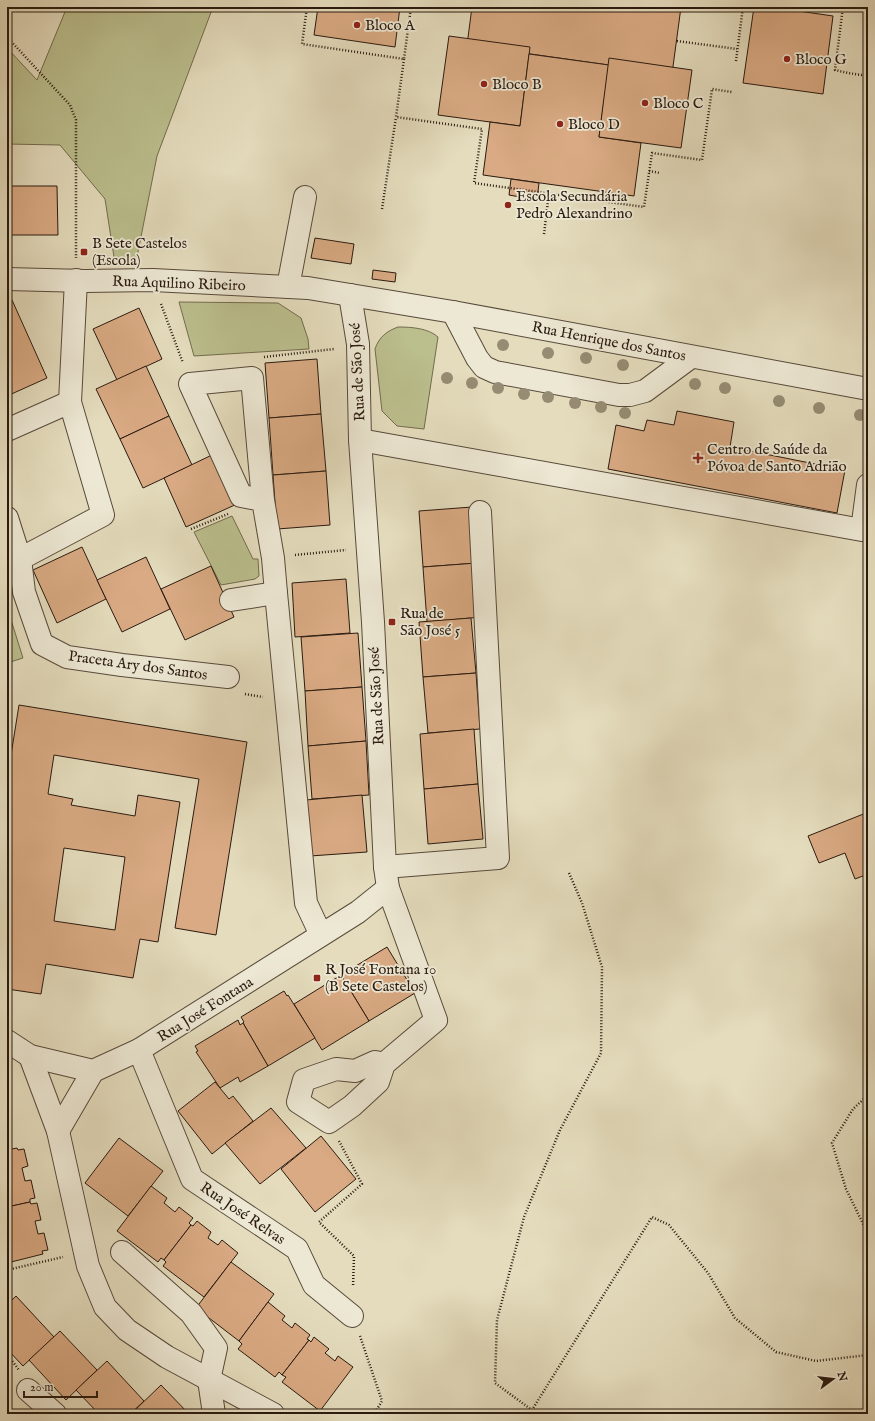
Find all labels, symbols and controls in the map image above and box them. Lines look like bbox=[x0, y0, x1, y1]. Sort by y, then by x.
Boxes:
place label: Bloco A bbox=[365, 16, 416, 35]
marker: Bloco A bbox=[352, 20, 362, 30]
place label: Bloco G bbox=[795, 50, 847, 69]
marker: Bloco G bbox=[782, 54, 792, 64]
place label: Bloco B bbox=[492, 75, 542, 94]
marker: Bloco B bbox=[479, 79, 489, 89]
place label: Bloco C bbox=[653, 94, 704, 113]
marker: Bloco C bbox=[640, 98, 650, 108]
place label: Bloco D bbox=[568, 115, 620, 134]
marker: Bloco D bbox=[555, 119, 565, 129]
place label: Escola Secundária Pedro Alexandrino bbox=[516, 187, 633, 223]
marker: Escola Secundária Pedro Alexandrino bbox=[503, 200, 513, 210]
place label: B Sete Castelos (Escola) bbox=[92, 234, 187, 270]
marker: B Sete Castelos (Escola) bbox=[79, 247, 89, 257]
street label: Rua Aquilino Ribeiro bbox=[112, 272, 246, 295]
street label: Rua Henrique dos Santos bbox=[530, 317, 688, 366]
street label: Rua de São José bbox=[345, 322, 370, 422]
place label: Centro de Saúde da Póvoa de Santo Adrião bbox=[707, 440, 847, 476]
marker: Centro de Saúde da Póvoa de Santo Adrião bbox=[692, 452, 704, 464]
place label: Rua de São José 5 bbox=[400, 604, 461, 640]
marker: Rua de São José 5 bbox=[387, 617, 397, 627]
street label: Praceta Ary dos Santos bbox=[67, 646, 209, 685]
street label: Rua de São José bbox=[364, 646, 389, 746]
place label: R José Fontana 10 (B Sete Castelos) bbox=[325, 960, 436, 996]
street label: Rua José Fontana bbox=[154, 972, 257, 1047]
marker: R José Fontana 10 (B Sete Castelos) bbox=[312, 973, 322, 983]
street label: Rua José Relvas bbox=[197, 1178, 289, 1249]
north arrow bbox=[813, 1359, 853, 1399]
text: N bbox=[833, 1369, 850, 1384]
scale bar bbox=[24, 1373, 97, 1399]
text: 20 m bbox=[30, 1380, 53, 1395]

